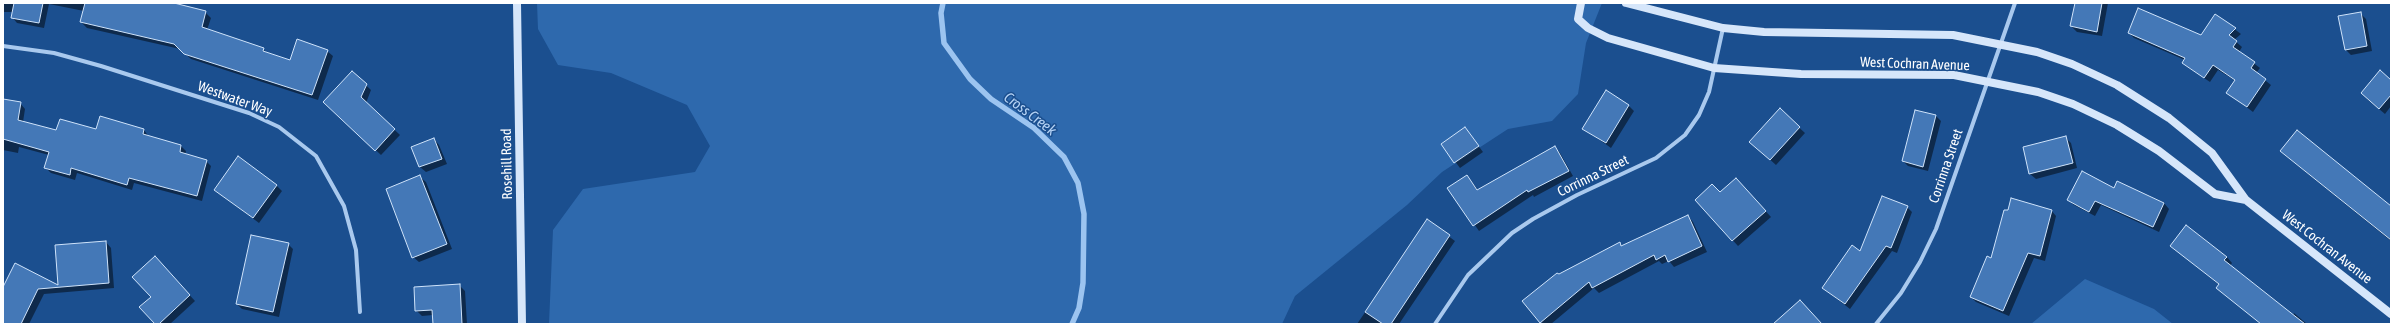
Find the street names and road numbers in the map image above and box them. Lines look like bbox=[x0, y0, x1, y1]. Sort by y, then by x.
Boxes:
street label: West Cochran Avenue bbox=[1860, 54, 1970, 74]
street label: Westwater Way bbox=[195, 78, 275, 120]
street label: Corrinna Street bbox=[1926, 127, 1966, 205]
street label: Rosehill Road bbox=[498, 128, 516, 200]
street label: Corrinna Street bbox=[1555, 152, 1631, 200]
street label: West Cochran Avenue bbox=[2279, 207, 2375, 287]

